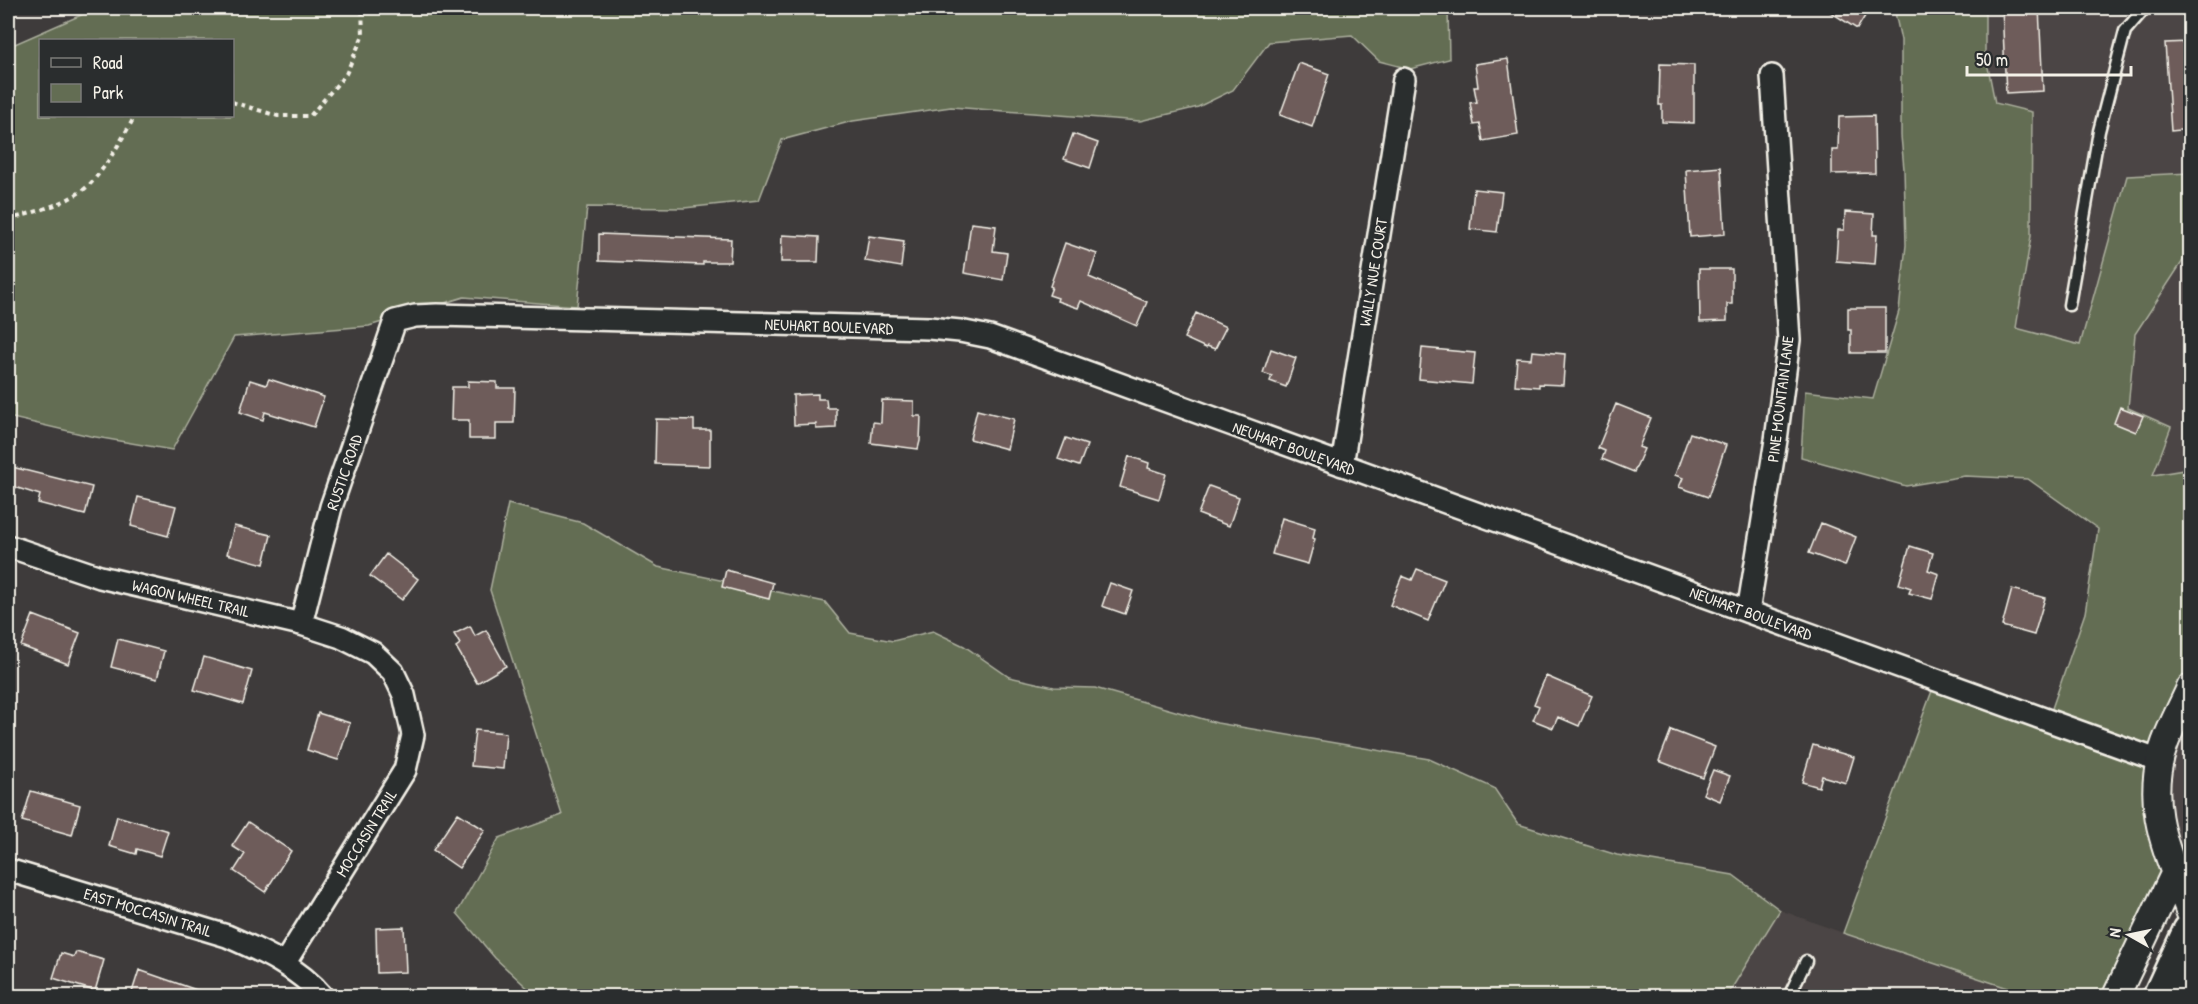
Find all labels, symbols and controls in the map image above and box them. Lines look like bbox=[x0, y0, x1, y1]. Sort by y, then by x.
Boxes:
legend bbox=[39, 39, 234, 117]
scale bar bbox=[1967, 39, 2130, 77]
text: 50 m bbox=[1976, 47, 2008, 72]
text: Road bbox=[93, 50, 123, 75]
text: Park bbox=[93, 80, 124, 105]
street label: WALLY NUE COURT bbox=[1354, 216, 1393, 328]
street label: NEUHART BOULEVARD bbox=[764, 313, 894, 339]
street label: PINE MOUNTAIN LANE bbox=[1761, 335, 1799, 463]
street label: NEUHART BOULEVARD bbox=[1230, 416, 1359, 480]
street label: RUSTIC ROAD bbox=[321, 431, 367, 513]
street label: WAGON WHEEL TRAIL bbox=[130, 574, 252, 622]
street label: NEUHART BOULEVARD bbox=[1687, 581, 1816, 645]
street label: MOCCASIN TRAIL bbox=[330, 785, 402, 881]
street label: EAST MOCCASIN TRAIL bbox=[81, 882, 215, 942]
north arrow bbox=[2099, 905, 2159, 965]
text: N bbox=[2103, 926, 2126, 939]

